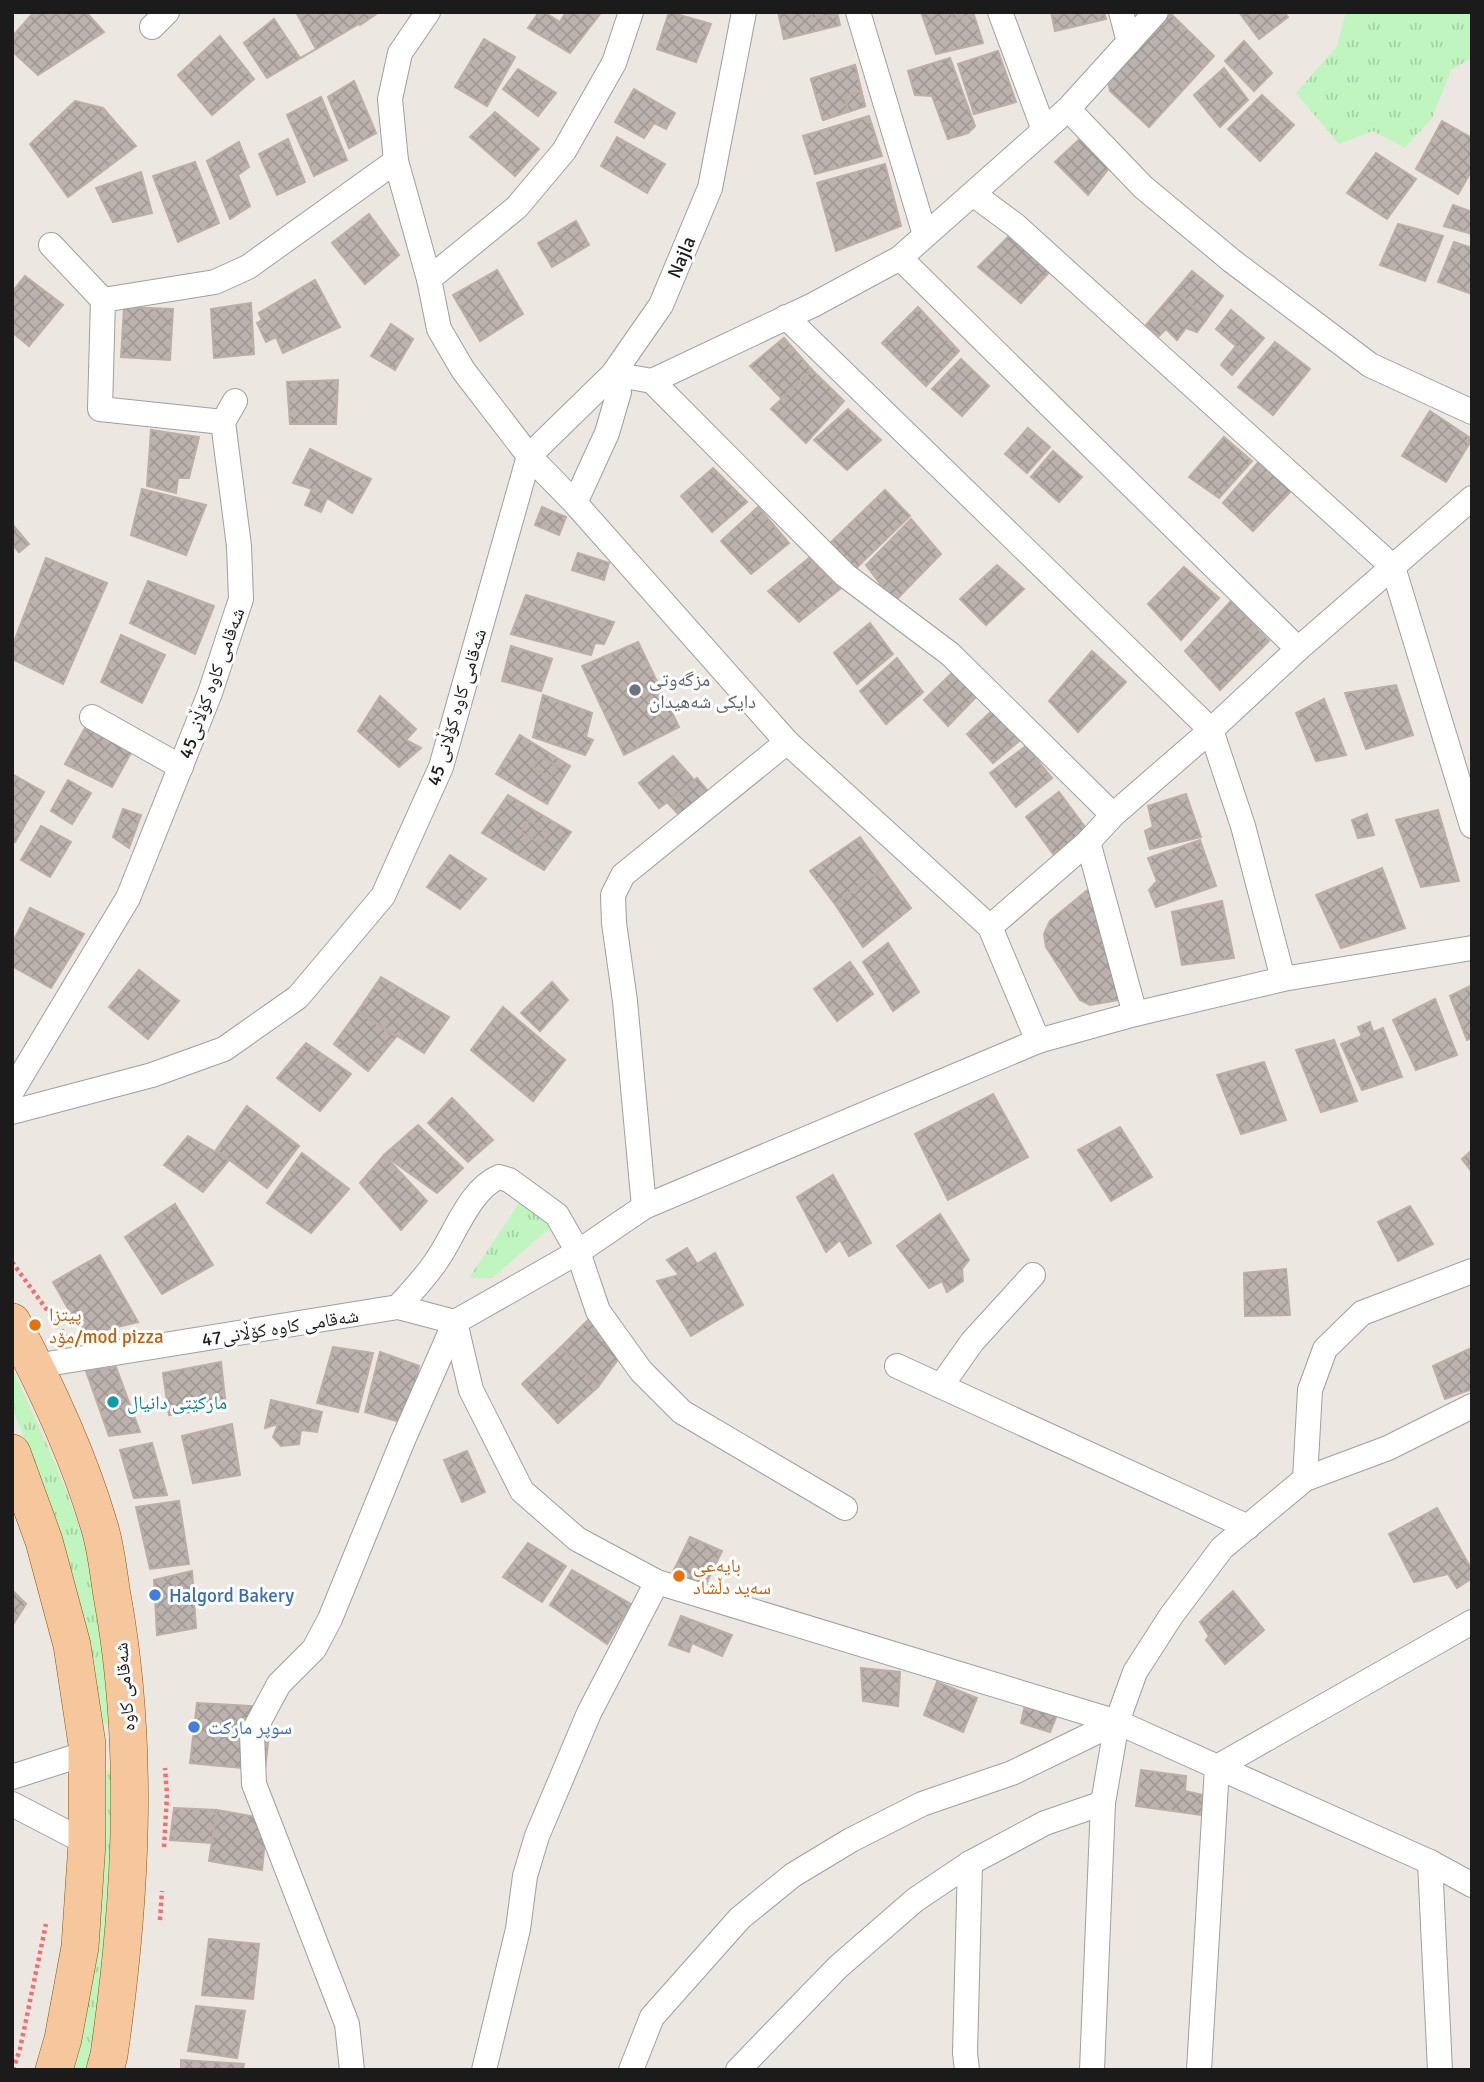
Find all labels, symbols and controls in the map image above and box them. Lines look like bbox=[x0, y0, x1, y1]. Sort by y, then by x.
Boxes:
street label: Najla bbox=[662, 233, 701, 282]
street label: شەقامی کاوە کۆڵانی45 bbox=[173, 604, 250, 762]
street label: شەقامی کاوە کۆڵانی 45 bbox=[421, 626, 492, 789]
place label: مزگەوتی دایکی شەهیدان bbox=[649, 668, 756, 714]
marker: مزگەوتی دایکی شەهیدان bbox=[627, 682, 643, 698]
place label: پیتزا مۆد/mod pizza bbox=[49, 1303, 164, 1349]
street label: شەقامی کاوە کۆڵانی47 bbox=[200, 1303, 360, 1352]
marker: پیتزا مۆد/mod pizza bbox=[27, 1317, 43, 1333]
place label: مارکێتی دانیال bbox=[127, 1391, 227, 1415]
marker: مارکێتی دانیال bbox=[105, 1394, 121, 1410]
place label: بایەعی سەید دڵشاد bbox=[693, 1554, 771, 1600]
marker: بایەعی سەید دڵشاد bbox=[671, 1568, 687, 1584]
place label: Halgord Bakery bbox=[169, 1584, 294, 1608]
marker: Halgord Bakery bbox=[147, 1587, 163, 1603]
street label: شەقامی کاوە bbox=[109, 1641, 141, 1732]
place label: سوپر مارکت bbox=[208, 1716, 292, 1740]
marker: سوپر مارکت bbox=[186, 1719, 202, 1735]

